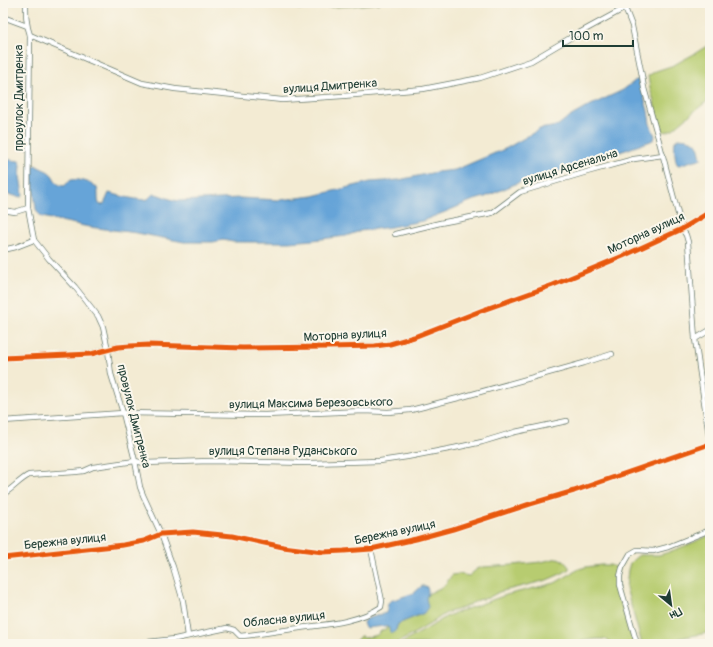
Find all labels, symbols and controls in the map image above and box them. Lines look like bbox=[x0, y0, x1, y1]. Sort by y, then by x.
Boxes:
scale bar bbox=[563, 22, 633, 48]
text: 100 m bbox=[569, 29, 604, 44]
street label: провулок Дмитренка bbox=[12, 44, 27, 151]
street label: вулиця Дмитренка bbox=[283, 76, 378, 97]
street label: вулиця Арсенальна bbox=[521, 146, 620, 189]
street label: Моторна вулиця bbox=[605, 209, 687, 258]
street label: Моторна вулиця bbox=[303, 326, 387, 345]
street label: провулок Дмитренка bbox=[113, 363, 154, 470]
street label: вулиця Максима Березовського bbox=[229, 395, 394, 412]
street label: вулиця Степана Руданського bbox=[209, 444, 358, 459]
street label: Бережна вулиця bbox=[353, 517, 437, 548]
street label: Бережна вулиця bbox=[23, 530, 107, 553]
north arrow bbox=[651, 585, 691, 625]
text: Пн bbox=[667, 605, 684, 622]
street label: Обласна вулиця bbox=[242, 608, 326, 631]

